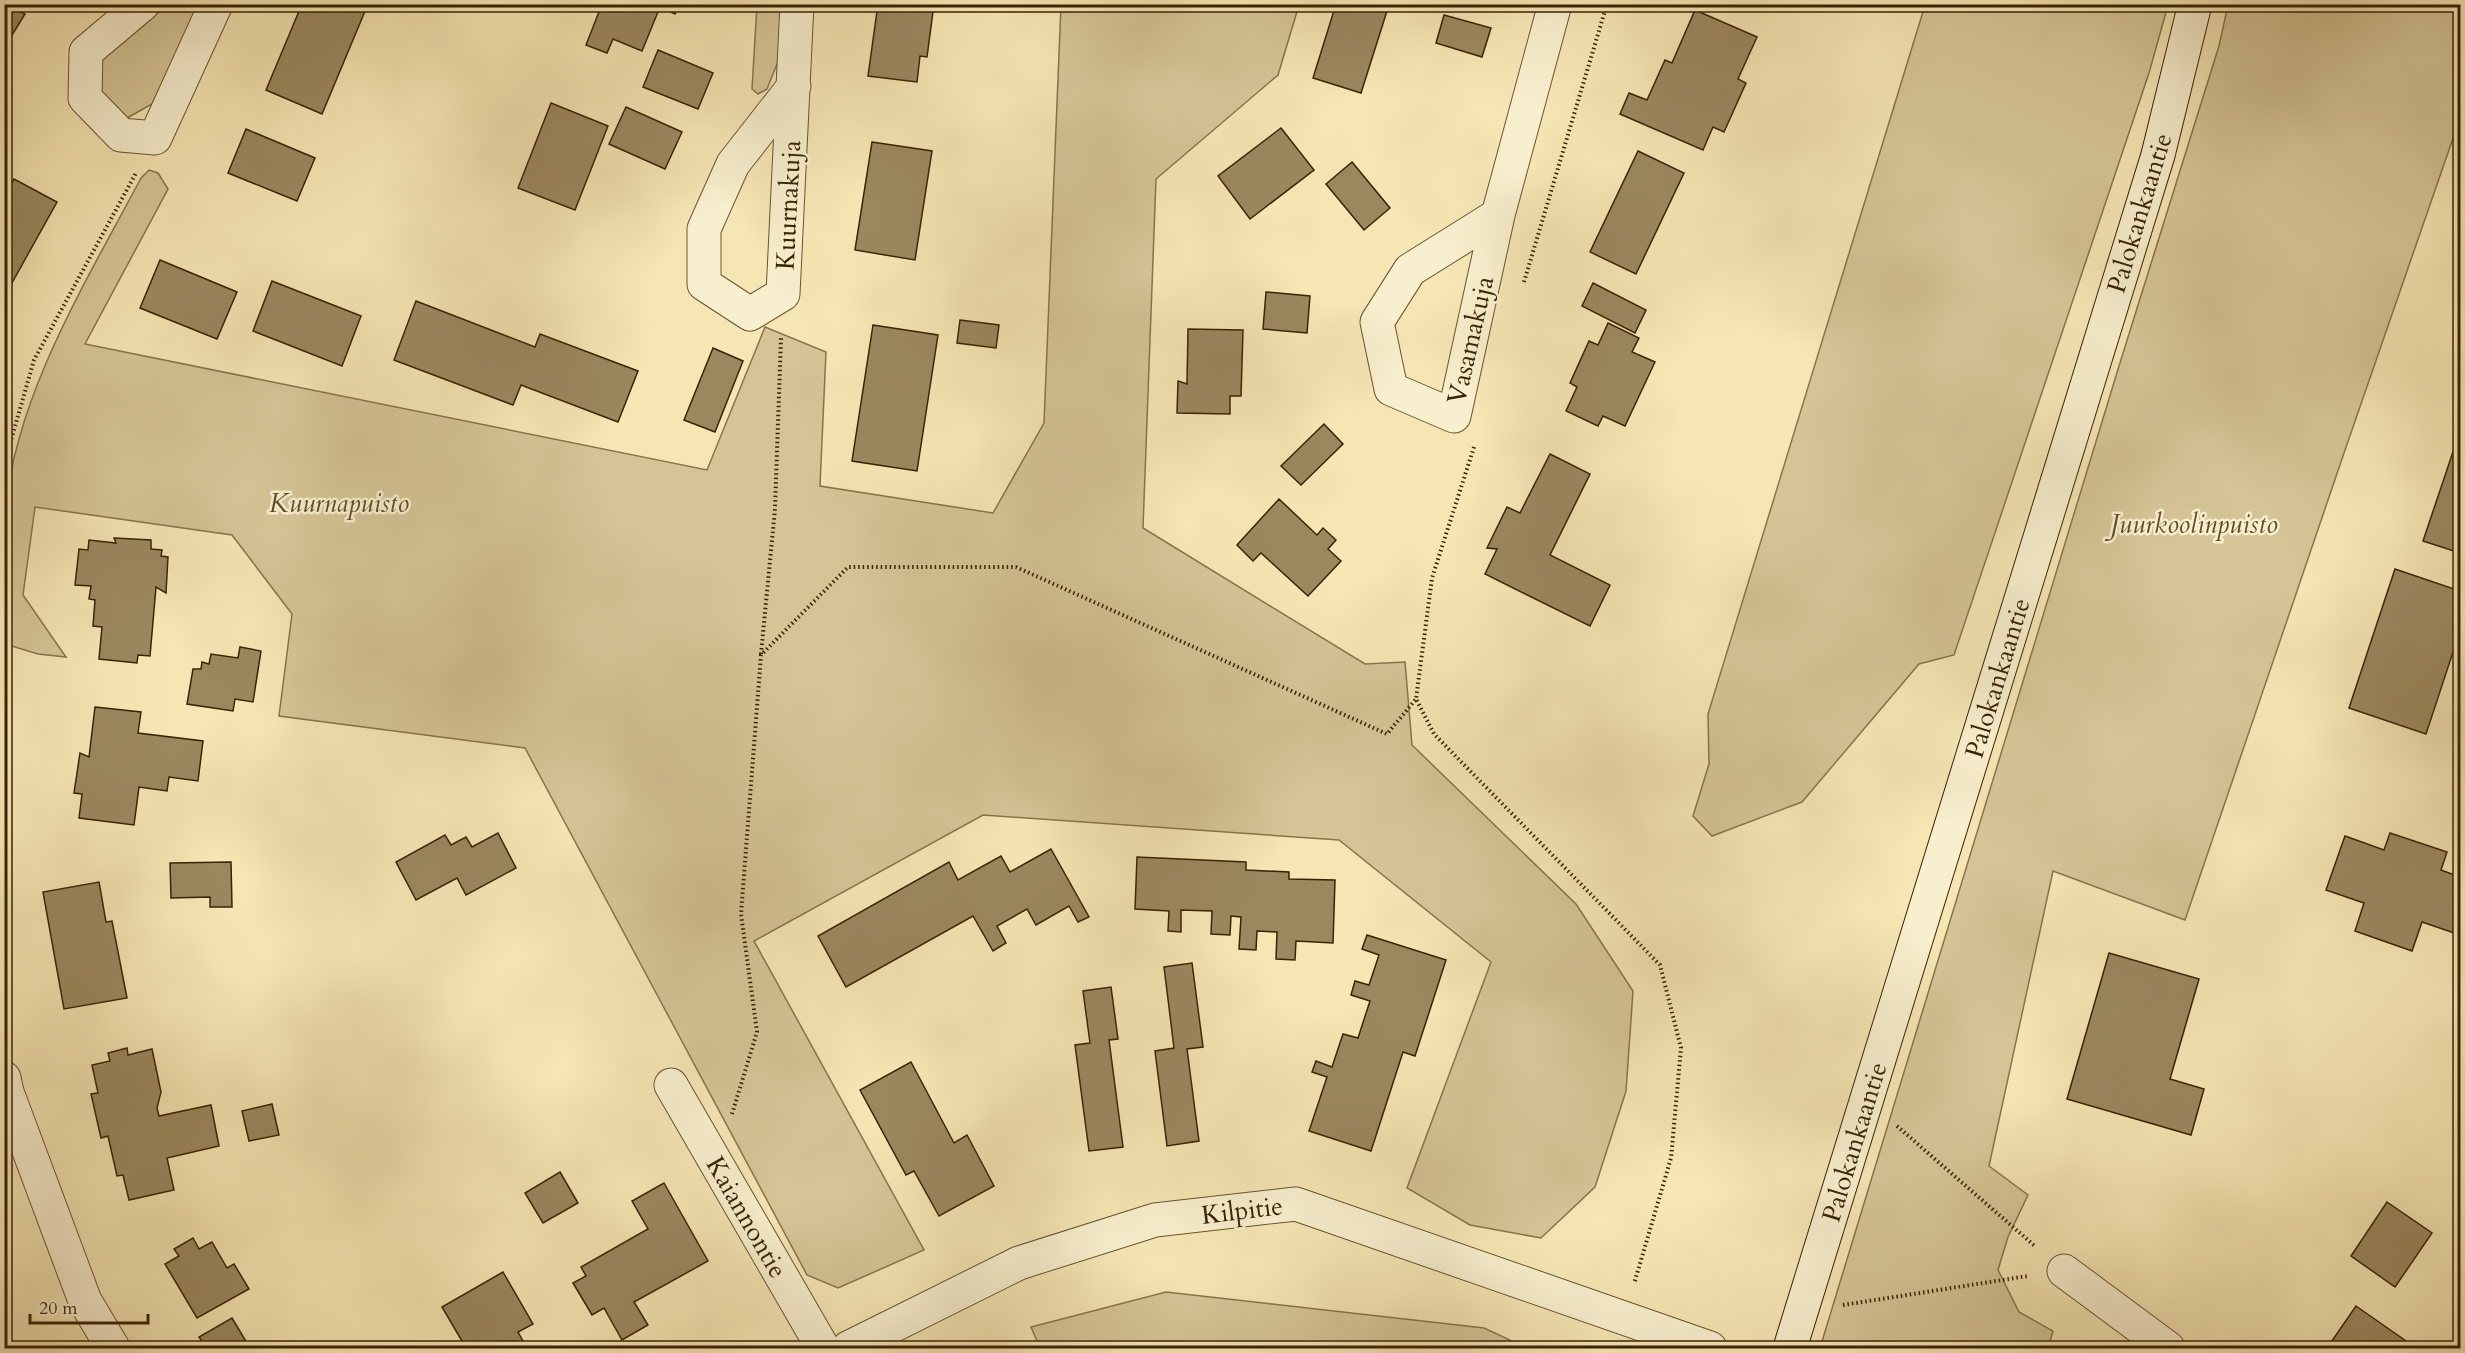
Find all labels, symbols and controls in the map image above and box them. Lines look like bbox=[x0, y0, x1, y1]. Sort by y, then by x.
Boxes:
street label: Palokankaantie bbox=[2099, 129, 2180, 297]
street label: Kuurnakuja bbox=[768, 139, 809, 271]
street label: Vasamakuja bbox=[1439, 273, 1502, 408]
park label: Kuurnapuisto bbox=[269, 486, 409, 521]
park label: Juurkoolinpuisto bbox=[2104, 507, 2278, 542]
street label: Palokankaantie bbox=[1957, 594, 2038, 762]
street label: Palokankaantie bbox=[1814, 1058, 1895, 1226]
street label: Kaiannontie bbox=[698, 1150, 795, 1284]
street label: Kilpitie bbox=[1199, 1188, 1285, 1233]
scale bar bbox=[30, 1287, 148, 1325]
text: 20 m bbox=[39, 1296, 78, 1321]

